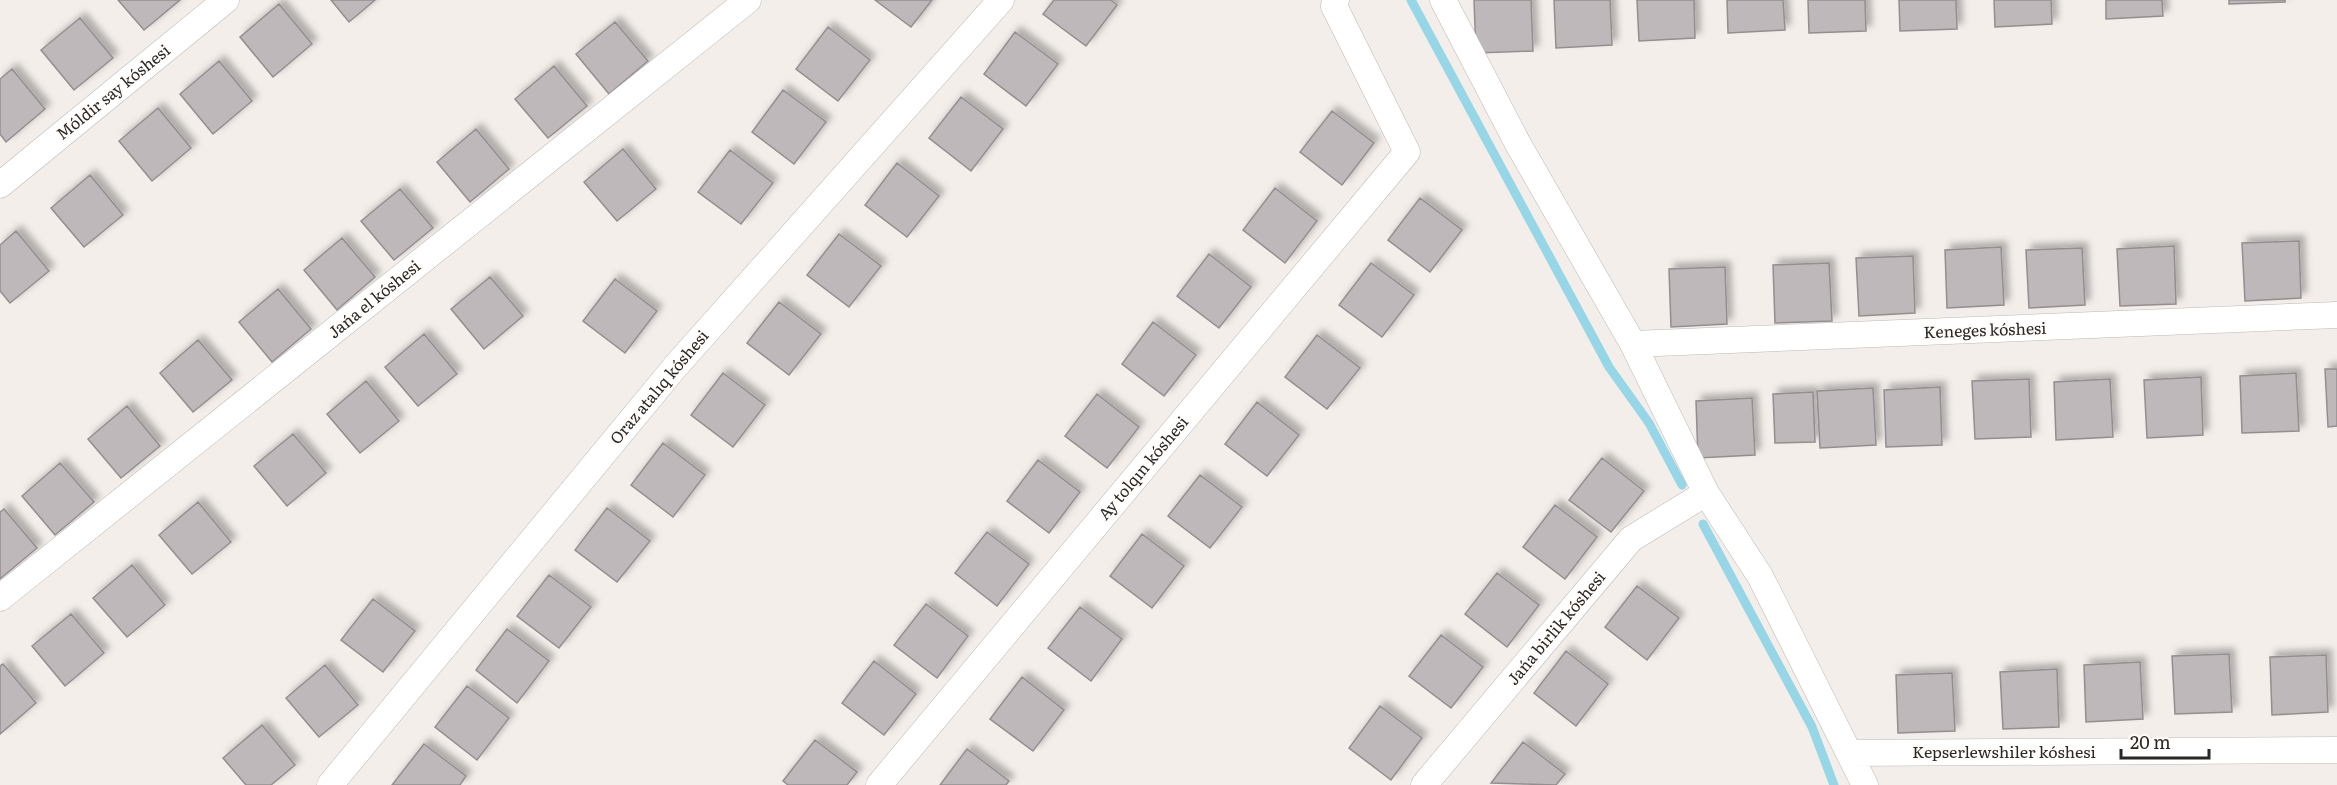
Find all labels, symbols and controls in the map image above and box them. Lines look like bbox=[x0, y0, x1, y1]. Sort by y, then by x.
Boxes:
street label: Móldir say kóshesi bbox=[50, 38, 174, 145]
street label: Jańa el kóshesi bbox=[322, 253, 425, 343]
street label: Keneges kóshesi bbox=[1923, 315, 2047, 343]
street label: Oraz atalıq kóshesi bbox=[603, 324, 713, 449]
street label: Ay tolqın kóshesi bbox=[1092, 410, 1193, 525]
street label: Jańa birlik kóshesi bbox=[1500, 565, 1610, 690]
scale bar bbox=[2121, 722, 2210, 760]
text: 20 m bbox=[2130, 728, 2171, 755]
street label: Kepserlewshiler kóshesi bbox=[1912, 739, 2096, 763]

